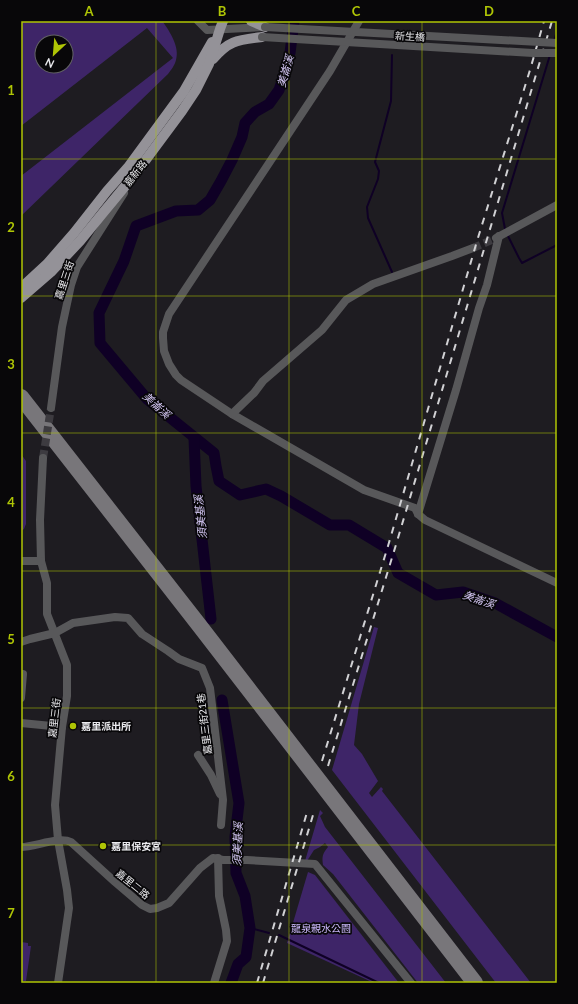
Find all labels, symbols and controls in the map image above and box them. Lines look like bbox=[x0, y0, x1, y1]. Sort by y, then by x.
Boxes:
text: A bbox=[83, 3, 94, 19]
text: B bbox=[218, 3, 227, 19]
text: C bbox=[352, 3, 361, 19]
text: D bbox=[484, 3, 494, 19]
street label: 新生橋 bbox=[395, 29, 425, 43]
north arrow bbox=[34, 34, 74, 74]
water label: 美崙溪 bbox=[274, 51, 296, 89]
text: N bbox=[43, 56, 56, 71]
text: 1 bbox=[7, 82, 15, 98]
street label: 嘉新路 bbox=[121, 157, 149, 189]
text: 2 bbox=[7, 219, 15, 235]
street label: 嘉里三街 bbox=[52, 259, 76, 301]
text: 3 bbox=[7, 356, 15, 372]
water label: 美崙溪 bbox=[140, 389, 175, 422]
water label: 須美基溪 bbox=[191, 492, 209, 540]
text: 4 bbox=[7, 494, 15, 510]
water label: 美崙溪 bbox=[461, 587, 499, 611]
text: 5 bbox=[7, 631, 15, 647]
street label: 嘉里三街21巷 bbox=[194, 693, 214, 755]
street label: 嘉里三街 bbox=[46, 697, 62, 739]
place label: 嘉里派出所 bbox=[81, 720, 131, 732]
marker: 嘉里派出所 bbox=[68, 721, 78, 731]
text: 6 bbox=[7, 768, 15, 784]
water label: 須美基溪 bbox=[230, 820, 244, 866]
place label: 嘉里保安宮 bbox=[111, 840, 161, 852]
marker: 嘉里保安宮 bbox=[98, 841, 108, 851]
street label: 嘉里二路 bbox=[114, 867, 152, 901]
text: 7 bbox=[7, 905, 15, 921]
park label: 龍泉親水公園 bbox=[291, 922, 351, 934]

